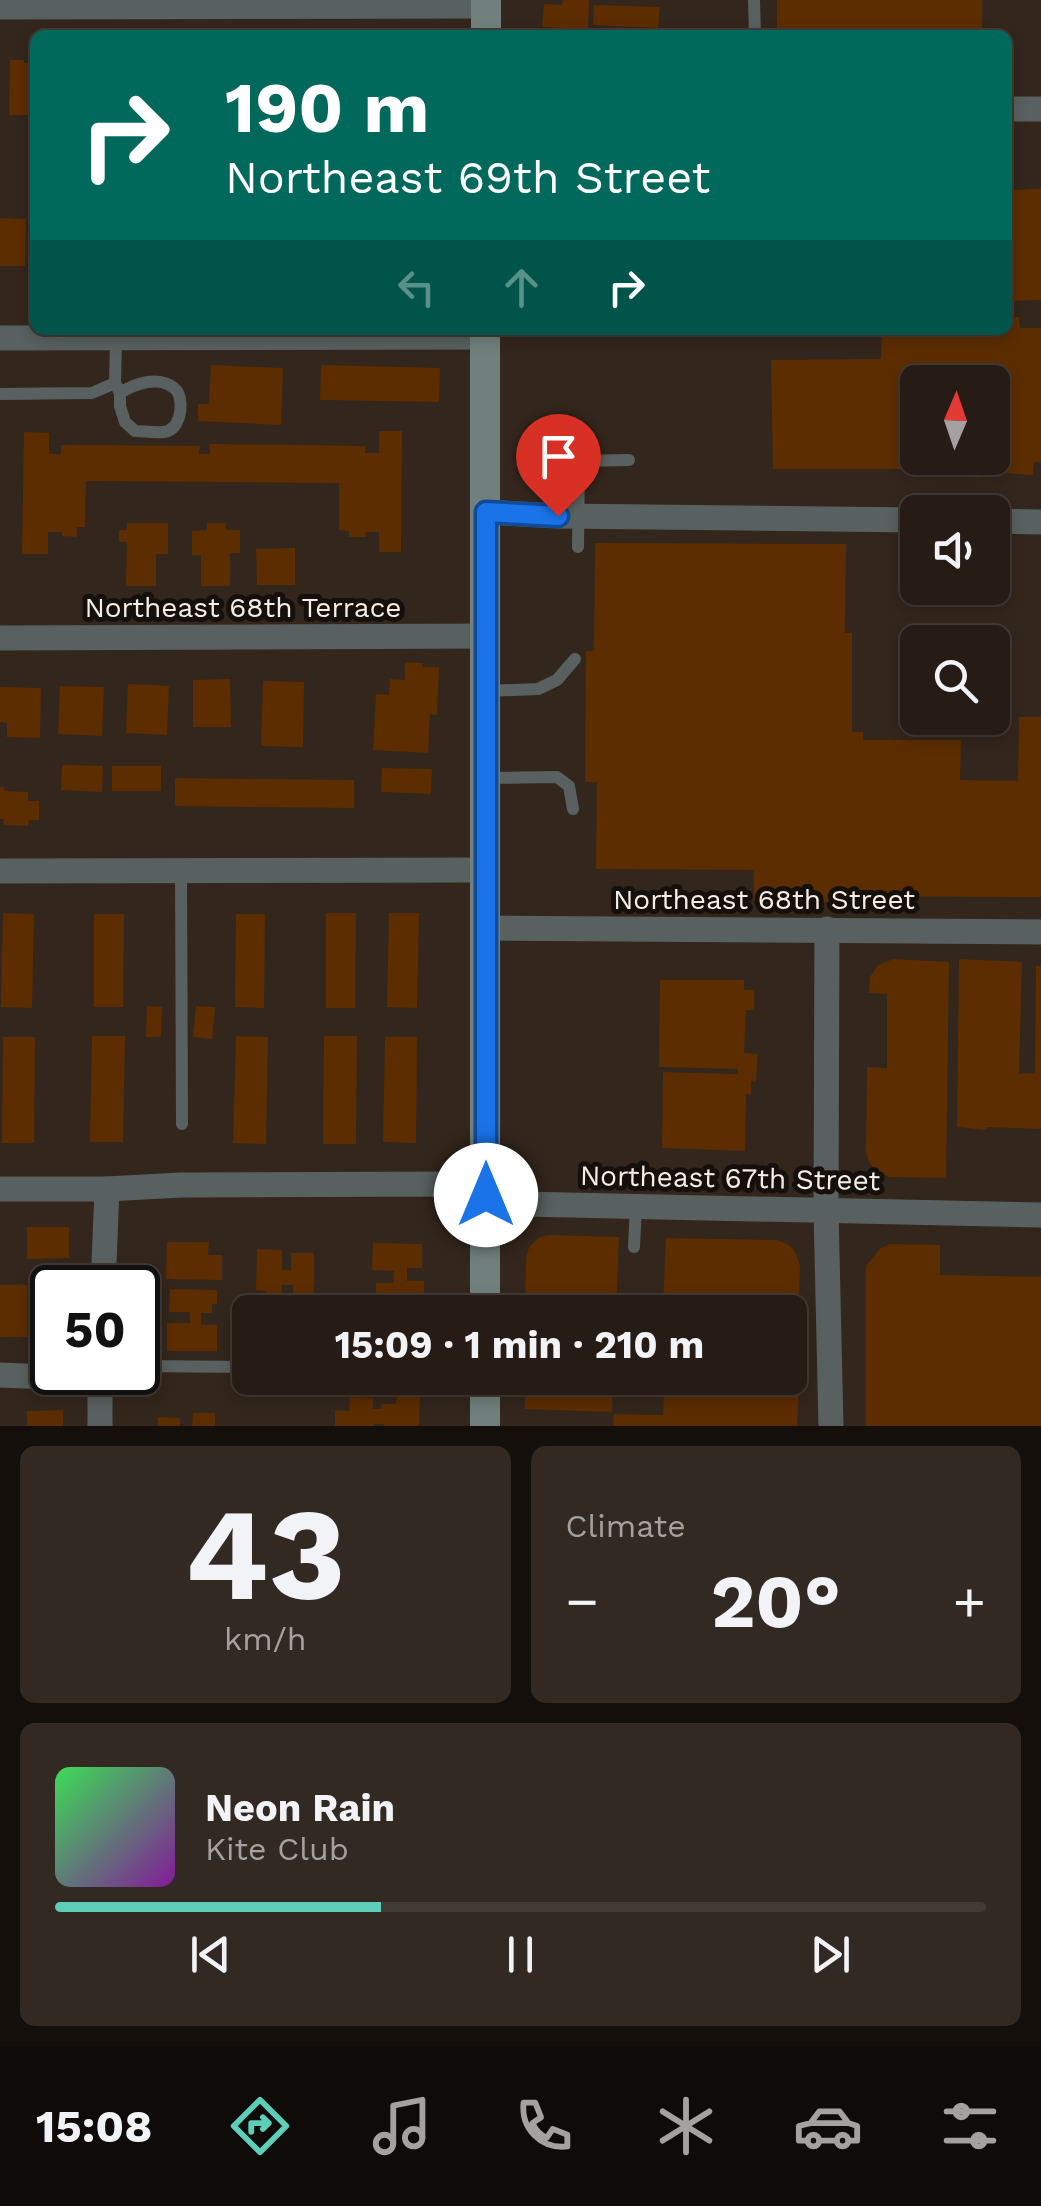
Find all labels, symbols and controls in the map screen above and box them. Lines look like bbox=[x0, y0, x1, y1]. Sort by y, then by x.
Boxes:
text: 190 m bbox=[225, 67, 429, 149]
icon: right bbox=[60, 70, 190, 200]
text: Northeast 69th Street bbox=[225, 151, 710, 204]
icon: left bbox=[389, 260, 444, 315]
icon: ahead bbox=[494, 260, 549, 315]
icon: right bbox=[599, 260, 654, 315]
north arrow bbox=[900, 365, 1010, 475]
map controls bbox=[900, 365, 1010, 735]
pin bbox=[516, 414, 601, 517]
icon: arrive bbox=[531, 429, 586, 484]
button: sound bbox=[900, 495, 1010, 605]
street label: Northeast 68th Terrace bbox=[84, 591, 402, 624]
button: search bbox=[900, 625, 1010, 735]
street label: Northeast 68th Street bbox=[613, 883, 915, 916]
position arrow bbox=[434, 1143, 538, 1247]
street label: Northeast 67th Street bbox=[580, 1159, 881, 1197]
speed limit sign: 50 bbox=[30, 1265, 160, 1395]
text: 15:09 · 1 min · 210 m bbox=[335, 1323, 704, 1367]
text: 43 bbox=[185, 1478, 346, 1631]
text: Climate bbox=[566, 1507, 686, 1545]
text: 20° bbox=[711, 1557, 841, 1645]
text: − bbox=[566, 1569, 599, 1633]
text: + bbox=[953, 1569, 986, 1633]
text: km/h bbox=[224, 1620, 306, 1658]
text: Neon Rain bbox=[205, 1786, 395, 1830]
text: Kite Club bbox=[205, 1830, 349, 1868]
icon: previous bbox=[183, 1927, 238, 1982]
icon: pause bbox=[493, 1927, 548, 1982]
icon: next bbox=[803, 1927, 858, 1982]
icon: directions bbox=[225, 2091, 295, 2161]
icon: music bbox=[367, 2091, 437, 2161]
icon: phone bbox=[509, 2091, 579, 2161]
icon: climate bbox=[651, 2091, 721, 2161]
icon: car bbox=[793, 2091, 863, 2161]
icon: filters bbox=[935, 2091, 1005, 2161]
text: 15:08 bbox=[36, 2100, 152, 2153]

